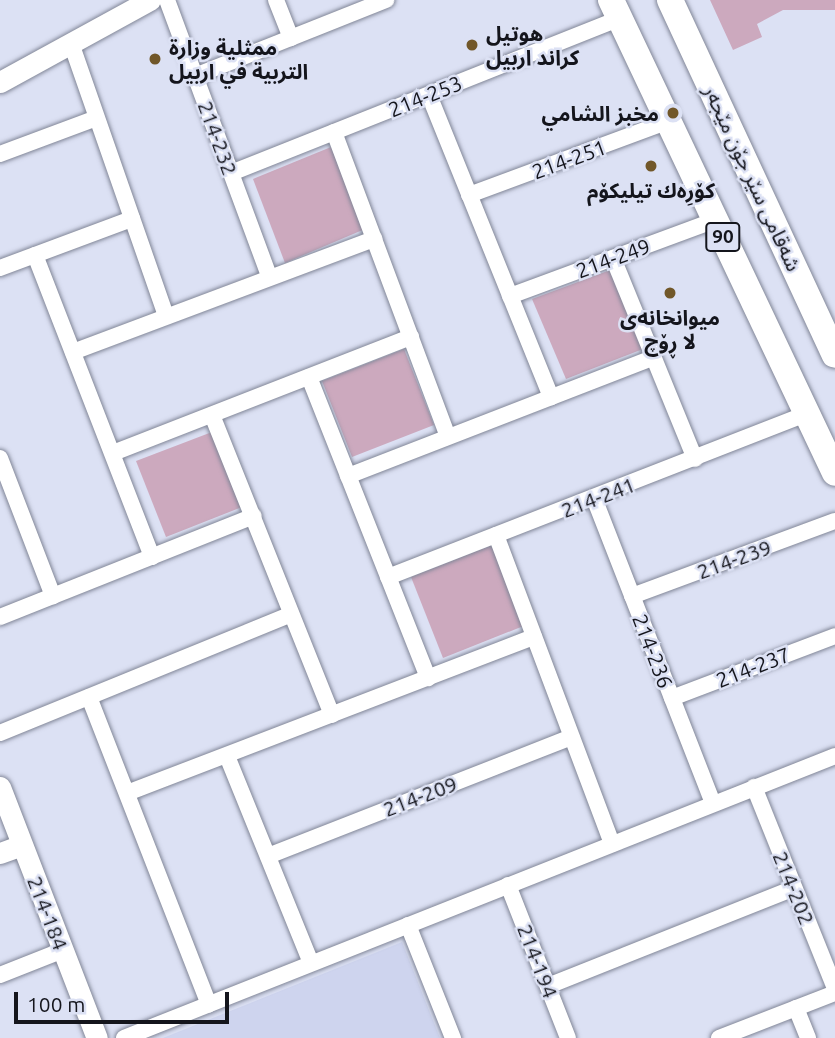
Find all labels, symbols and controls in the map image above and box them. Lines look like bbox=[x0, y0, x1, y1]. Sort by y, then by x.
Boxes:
place label: هوتيل كراند اربيل bbox=[486, 20, 579, 70]
place label: ممثلية وزارة التربية في اربيل bbox=[169, 34, 308, 84]
marker: هوتيل كراند اربيل bbox=[464, 37, 480, 53]
marker: ممثلية وزارة التربية في اربيل bbox=[147, 51, 163, 67]
street label: 214-253 bbox=[385, 70, 465, 122]
street label: شەقامی سێر جۆن مێجەر bbox=[699, 81, 807, 275]
street label: 214-232 bbox=[193, 97, 243, 179]
place label: مخبز الشامي bbox=[541, 100, 659, 126]
marker: مخبز الشامي bbox=[665, 105, 681, 121]
street label: 214-251 bbox=[528, 134, 610, 184]
marker: كۆرِەك تيليكۆم bbox=[643, 158, 659, 174]
place label: كۆرِەك تيليكۆم bbox=[587, 177, 715, 203]
road number: 90 bbox=[704, 221, 742, 252]
street label: 214-249 bbox=[572, 233, 654, 283]
marker: میوانخانەی لا ڕۆچ bbox=[662, 285, 678, 301]
place label: میوانخانەی لا ڕۆچ bbox=[620, 304, 720, 354]
street label: 214-241 bbox=[557, 471, 639, 523]
street label: 214-239 bbox=[693, 534, 775, 584]
street label: 214-236 bbox=[627, 610, 679, 692]
street label: 214-237 bbox=[712, 641, 794, 693]
street label: 214-209 bbox=[379, 770, 461, 822]
street label: 214-202 bbox=[768, 848, 820, 928]
street label: 214-184 bbox=[22, 872, 74, 954]
street label: 214-194 bbox=[512, 920, 564, 1002]
scale bar bbox=[18, 978, 233, 1022]
text: 100 m bbox=[27, 992, 85, 1016]

